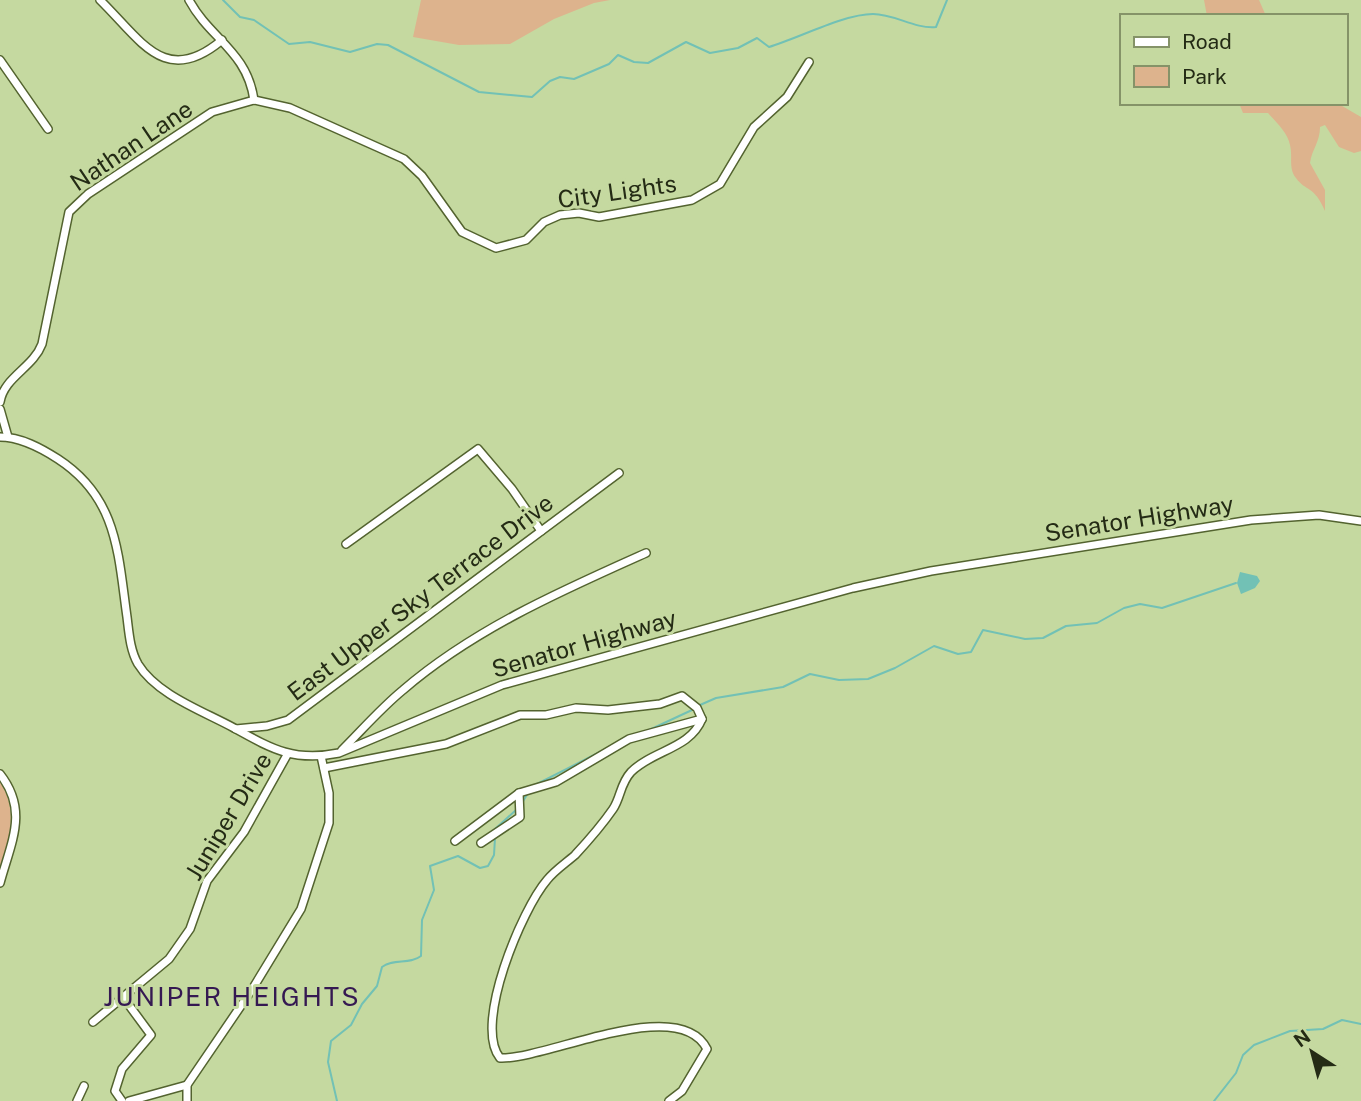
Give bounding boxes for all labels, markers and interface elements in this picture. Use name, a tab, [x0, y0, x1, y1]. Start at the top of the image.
legend	[1120, 14, 1347, 105]
text: Road	[1182, 29, 1232, 54]
text: Park	[1182, 64, 1227, 89]
street label: Nathan Lane	[65, 94, 197, 196]
street label: City Lights	[556, 169, 678, 213]
street label: East Upper Sky Terrace Drive	[282, 488, 558, 706]
street label: Senator Highway	[1043, 489, 1236, 547]
street label: Senator Highway	[488, 603, 680, 683]
street label: Juniper Drive	[179, 747, 277, 885]
district label: JUNIPER HEIGHTS	[103, 981, 361, 1012]
north arrow	[1277, 1017, 1347, 1087]
text: N	[1290, 1025, 1314, 1052]

